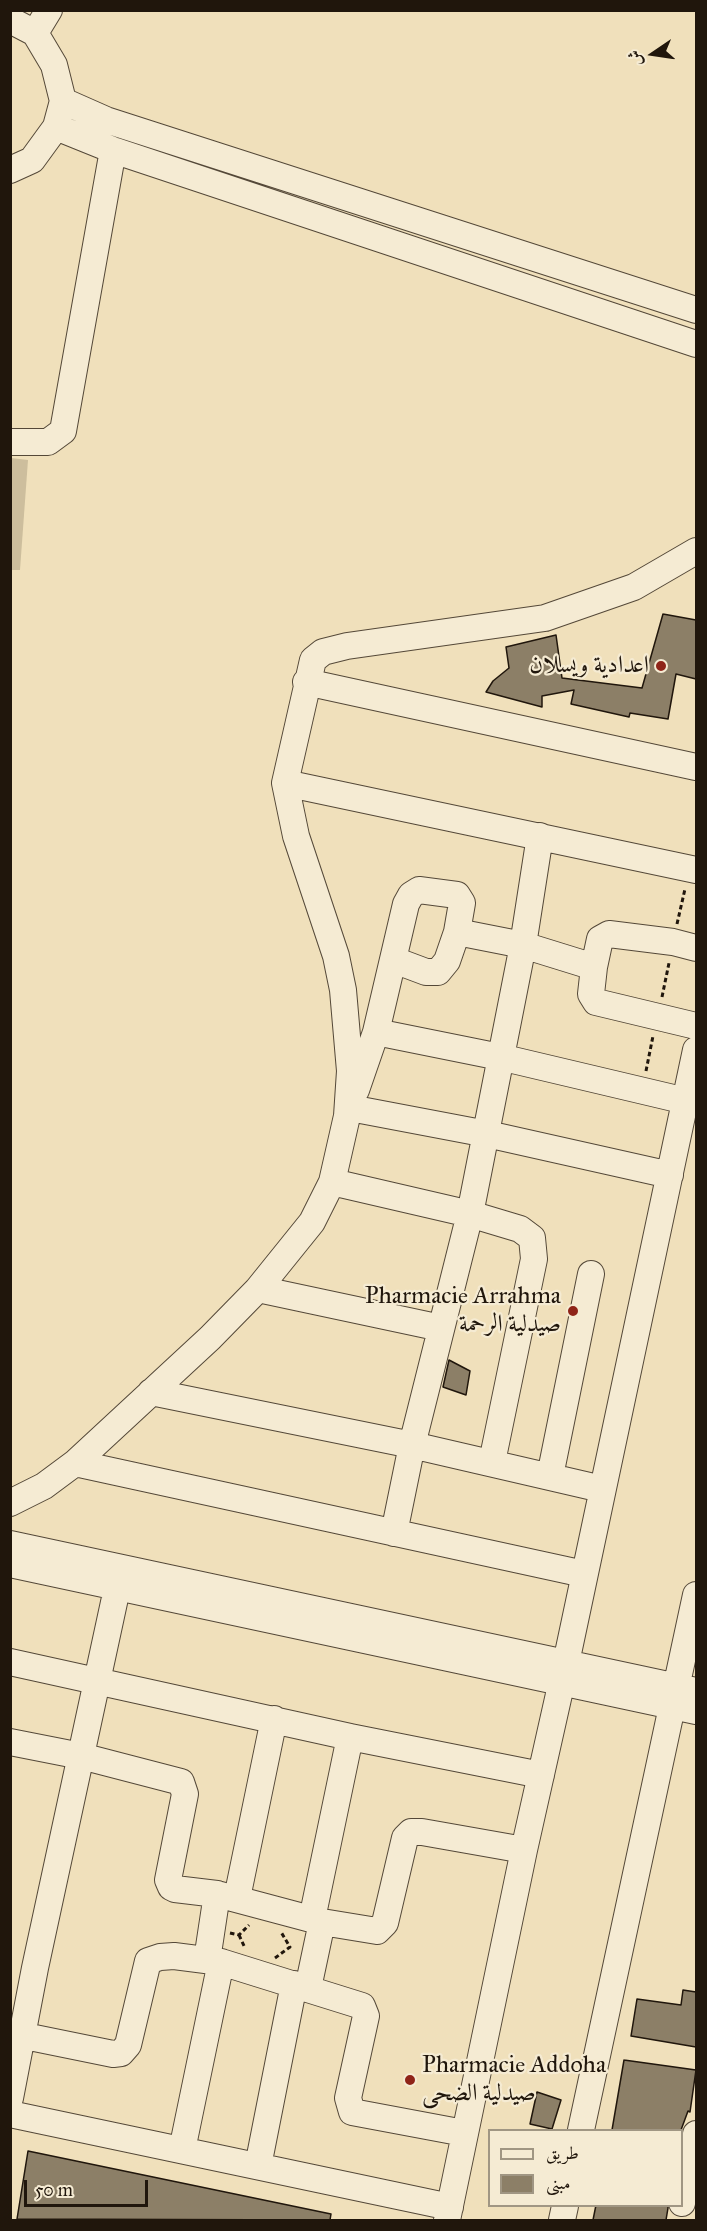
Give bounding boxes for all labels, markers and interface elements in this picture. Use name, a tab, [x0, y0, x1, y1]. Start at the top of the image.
north arrow	[623, 24, 683, 84]
text: ش	[624, 48, 646, 68]
place label: اعدادية ويسلان	[529, 652, 649, 680]
marker: اعدادية ويسلان	[654, 659, 668, 673]
place label: Pharmacie Arrahma صيدلية الرحمة	[365, 1283, 561, 1339]
marker: Pharmacie Arrahma صيدلية الرحمة	[566, 1304, 580, 1318]
place label: Pharmacie Addoha صيدلية الضحى	[422, 2052, 606, 2108]
marker: Pharmacie Addoha صيدلية الضحى	[403, 2073, 417, 2087]
legend	[488, 2129, 683, 2207]
text: طريق	[546, 2142, 579, 2164]
scale bar	[27, 2168, 152, 2206]
text: مبنى	[546, 2172, 571, 2194]
text: 50 m	[35, 2179, 73, 2201]

